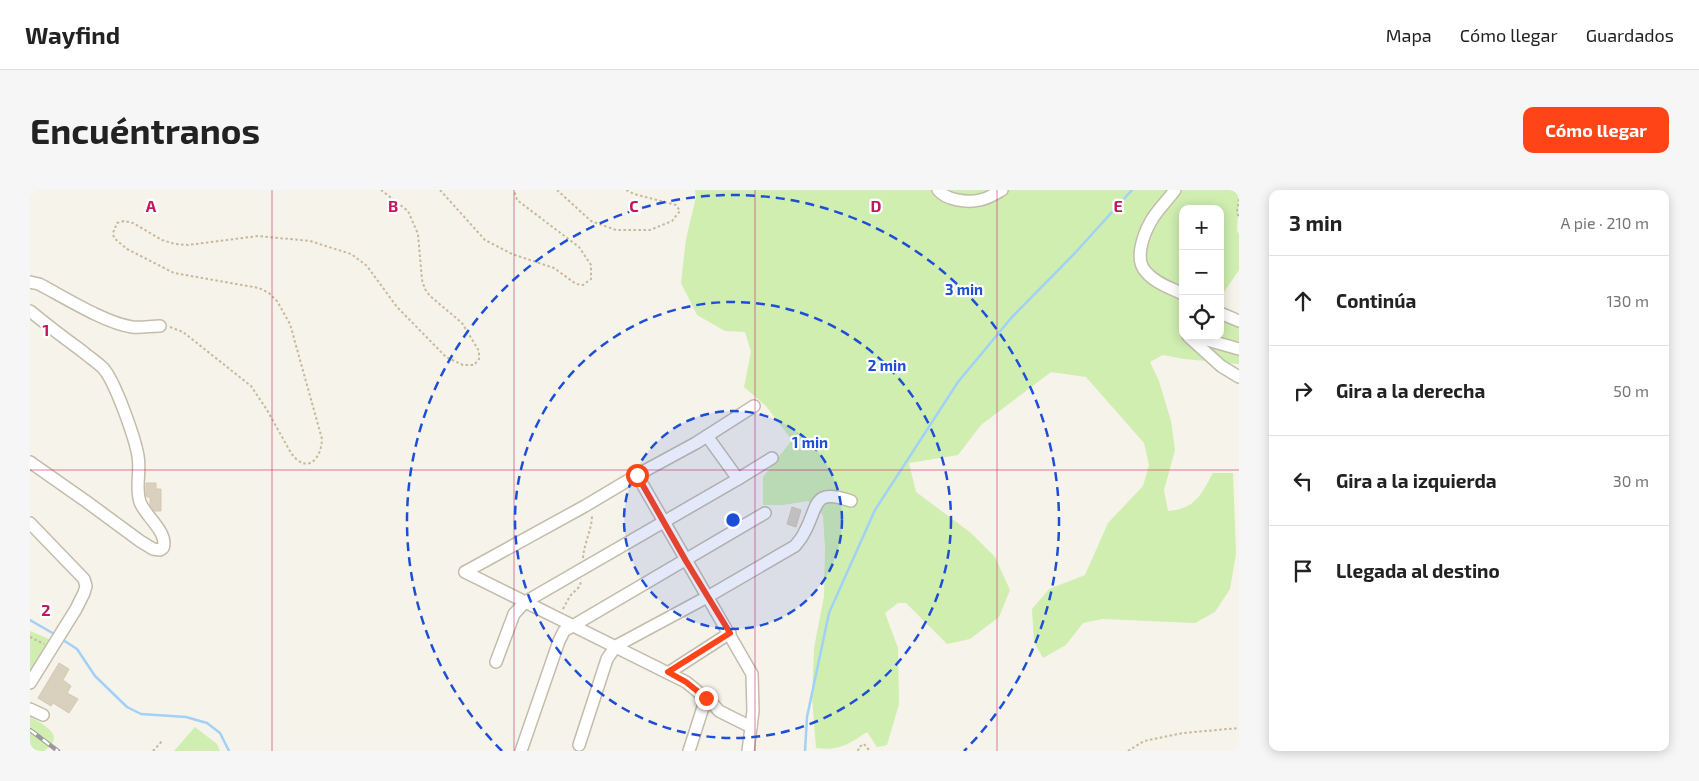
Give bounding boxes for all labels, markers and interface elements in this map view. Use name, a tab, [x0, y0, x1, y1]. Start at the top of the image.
text: Wayfind	[25, 20, 120, 49]
text: Mapa	[1386, 24, 1432, 46]
text: Cómo llegar	[1460, 24, 1558, 46]
text: Guardados	[1586, 24, 1674, 46]
button: Cómo llegar	[1523, 107, 1669, 153]
text: Encuéntranos	[30, 109, 260, 151]
text: A	[146, 196, 157, 215]
text: B	[388, 196, 398, 215]
text: C	[629, 196, 639, 215]
text: D	[871, 196, 882, 215]
text: E	[1113, 196, 1123, 215]
map controls	[1179, 205, 1224, 340]
button: +	[1179, 205, 1224, 250]
text: 3 min	[1289, 210, 1342, 235]
text: A pie · 210 m	[1561, 213, 1649, 232]
button: −	[1179, 250, 1224, 295]
text: 3 min	[945, 280, 983, 298]
icon: ahead	[1289, 287, 1317, 315]
text: Continúa	[1336, 289, 1416, 312]
text: 130 m	[1607, 291, 1649, 310]
button: locate	[1179, 295, 1224, 340]
text: 1	[43, 320, 49, 339]
text: 2 min	[868, 356, 906, 374]
icon: right	[1289, 377, 1317, 405]
text: Gira a la derecha	[1336, 379, 1485, 402]
text: 50 m	[1613, 381, 1649, 400]
text: 1 min	[792, 433, 828, 451]
route start	[626, 464, 649, 487]
icon: left	[1289, 467, 1317, 495]
text: Gira a la izquierda	[1336, 469, 1497, 492]
text: 30 m	[1613, 471, 1649, 490]
centre of rings	[724, 511, 742, 529]
icon: arrive	[1289, 557, 1317, 585]
text: Llegada al destino	[1336, 559, 1500, 582]
text: 2	[41, 600, 51, 619]
route end	[695, 687, 718, 710]

